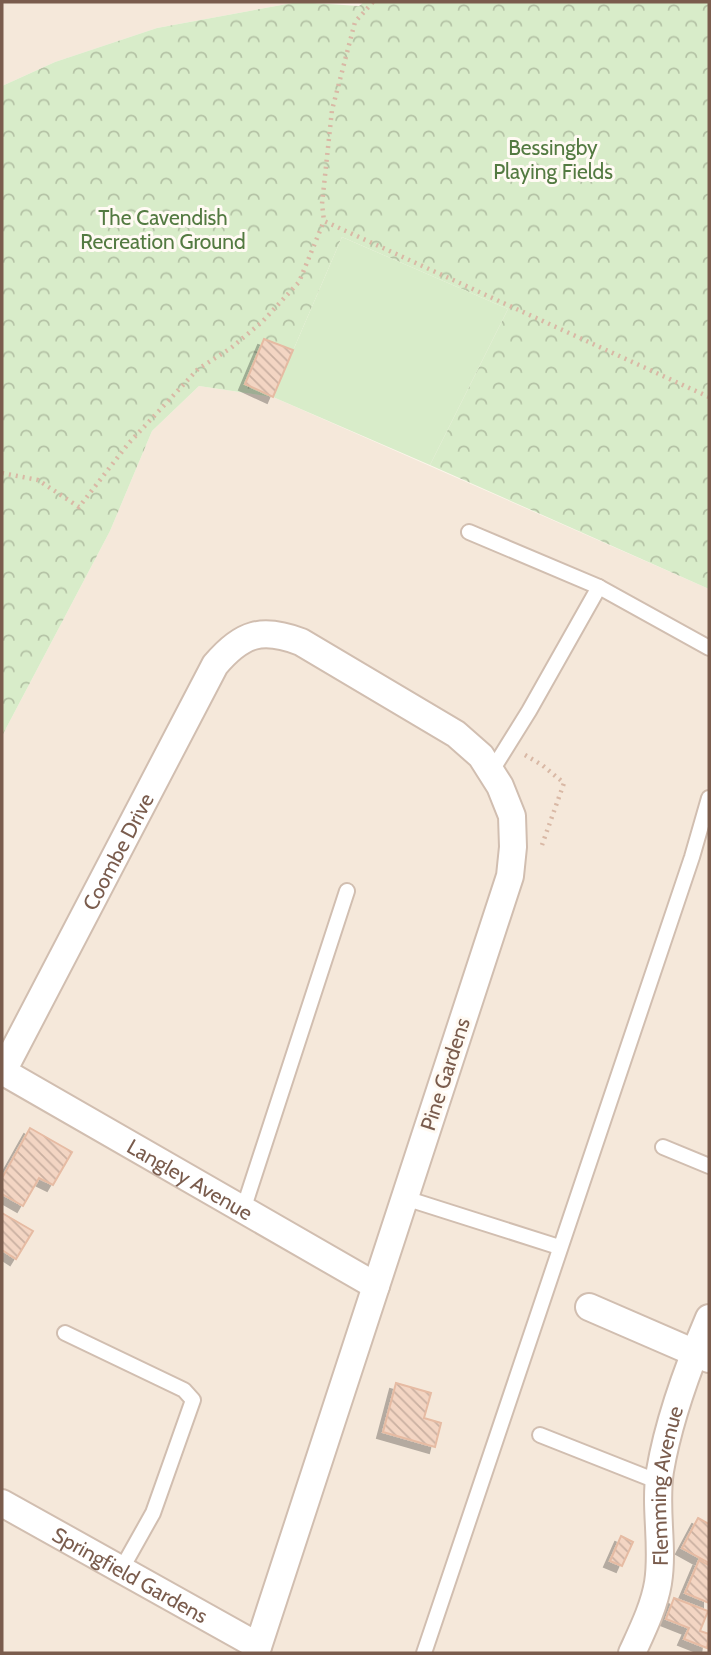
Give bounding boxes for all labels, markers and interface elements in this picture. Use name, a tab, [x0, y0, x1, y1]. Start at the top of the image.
park label: Bessingby Playing Fields	[493, 135, 613, 184]
park label: The Cavendish Recreation Ground	[80, 205, 246, 254]
street label: Coombe Drive	[77, 788, 159, 914]
street label: Pine Gardens	[415, 1014, 475, 1133]
street label: Langley Avenue	[123, 1133, 257, 1225]
street label: Flemming Avenue	[645, 1402, 688, 1566]
street label: Springfield Gardens	[48, 1521, 213, 1628]

